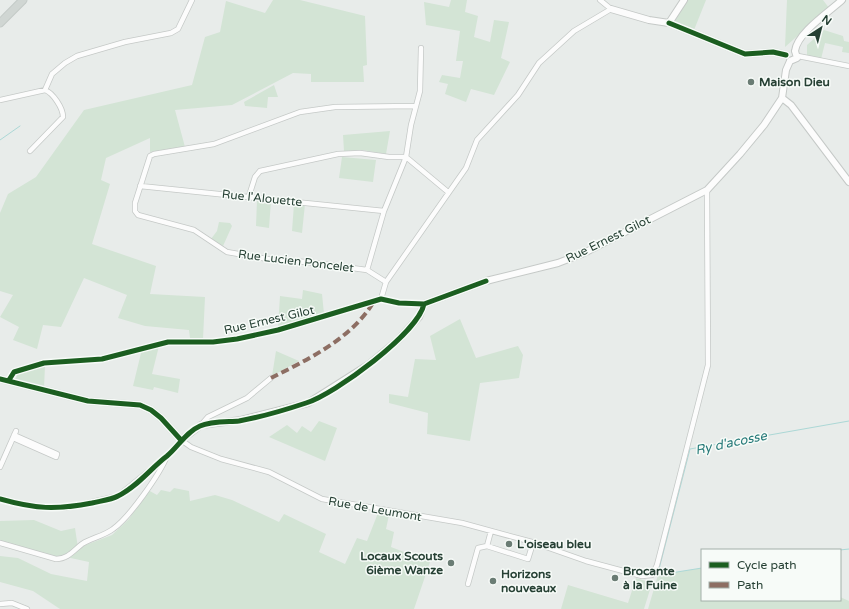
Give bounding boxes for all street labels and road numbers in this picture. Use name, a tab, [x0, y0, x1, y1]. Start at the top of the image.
street label: Rue l'Alouette	[221, 187, 303, 209]
street label: Rue Ernest Gilot	[563, 212, 653, 266]
street label: Rue Lucien Poncelet	[237, 247, 355, 275]
street label: Rue Ernest Gilot	[222, 303, 316, 337]
street label: Rue de Leumont	[327, 494, 423, 524]

